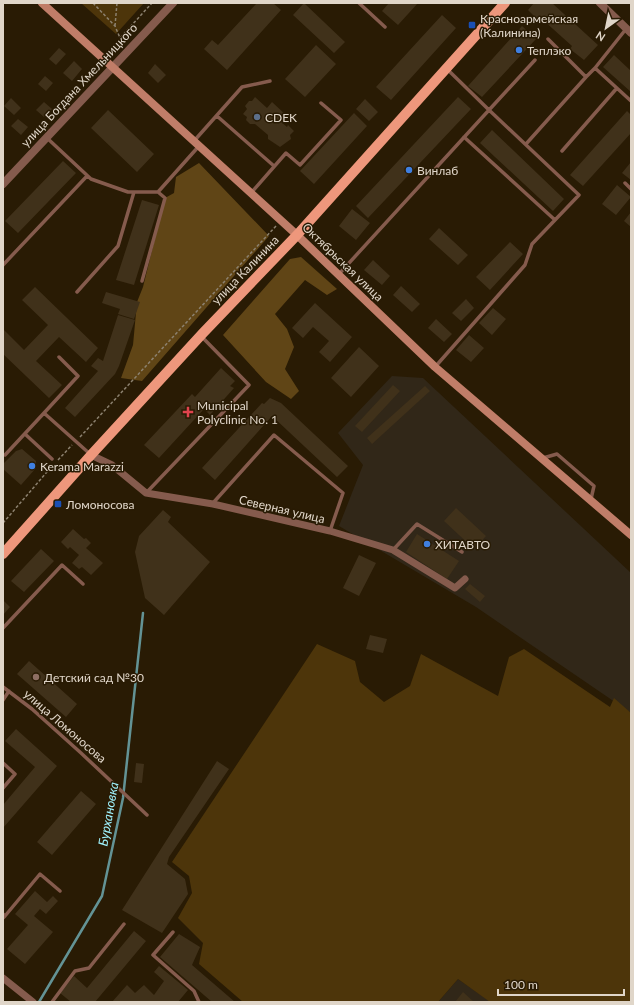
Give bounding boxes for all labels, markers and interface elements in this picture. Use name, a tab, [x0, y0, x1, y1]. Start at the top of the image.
north arrow	[586, 8, 626, 48]
place label: Красноармейская (Калинина)	[480, 11, 578, 40]
street label: улица Богдана Хмельницкого	[18, 20, 140, 150]
marker: Красноармейская (Калинина)	[467, 20, 477, 30]
text: N	[593, 29, 607, 45]
place label: Теплэко	[527, 43, 571, 58]
marker: Теплэко	[514, 45, 524, 55]
place label: CDEK	[265, 110, 297, 125]
marker: CDEK	[252, 112, 262, 122]
place label: Винлаб	[417, 163, 458, 178]
marker: Винлаб	[404, 165, 414, 175]
street label: Октябрьская улица	[299, 220, 387, 304]
street label: улица Калинина	[208, 232, 282, 308]
place label: Municipal Polyclinic No. 1	[197, 398, 278, 427]
marker: Municipal Polyclinic No. 1	[182, 406, 194, 418]
place label: Kerama Marazzi	[40, 459, 124, 474]
marker: Kerama Marazzi	[27, 461, 37, 471]
street label: Северная улица	[238, 492, 326, 526]
place label: Ломоносова	[65, 497, 135, 512]
marker: Ломоносова	[53, 499, 63, 509]
place label: ХИТАВТО	[435, 537, 491, 552]
marker: ХИТАВТО	[422, 539, 432, 549]
place label: Детский сад №30	[44, 670, 144, 685]
marker: Детский сад №30	[31, 672, 41, 682]
street label: улица Ломоносова	[21, 686, 109, 766]
water label: Бурхановка	[94, 780, 122, 847]
scale bar	[498, 971, 624, 997]
text: 100 m	[504, 977, 538, 992]

